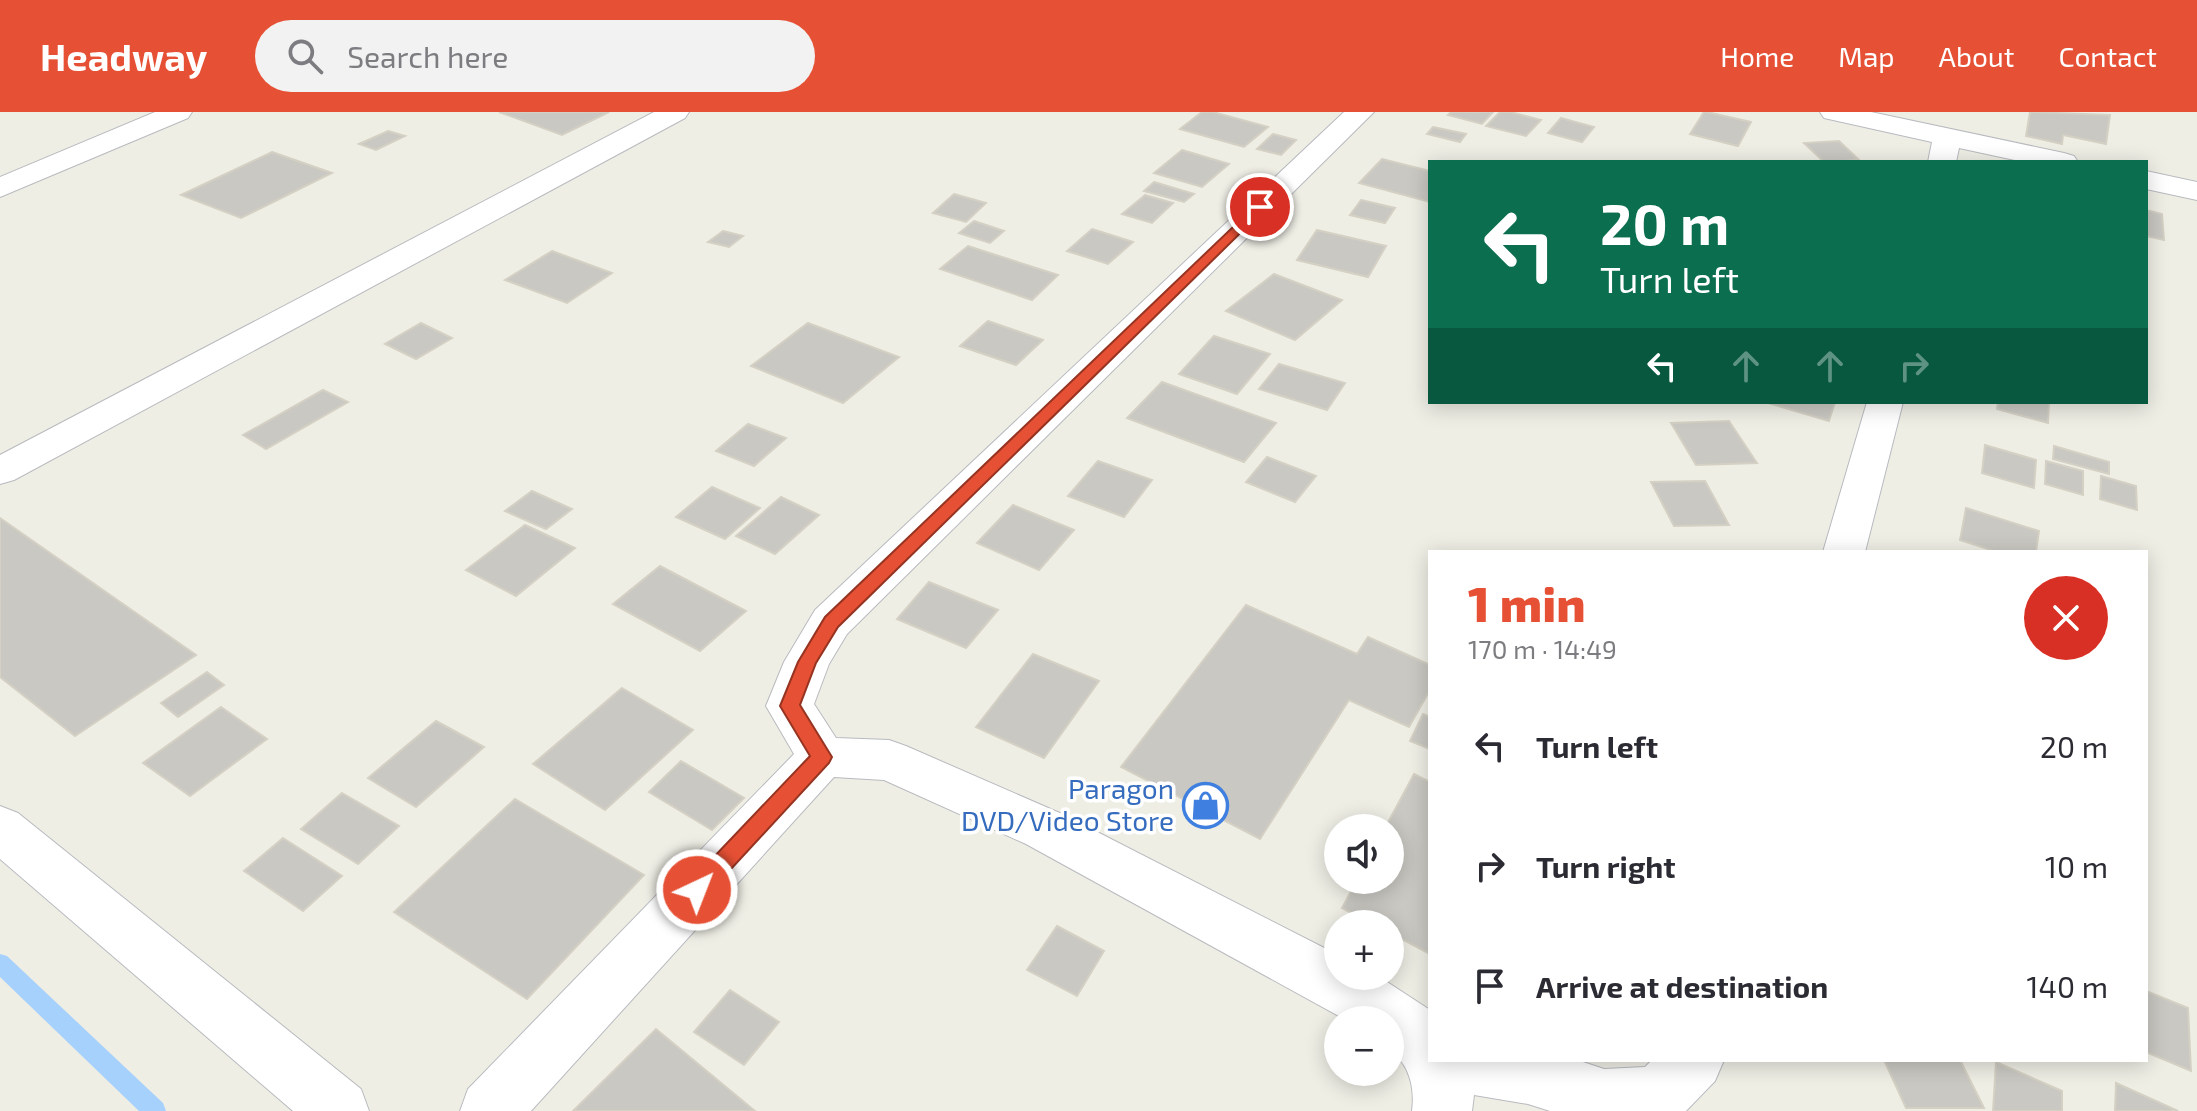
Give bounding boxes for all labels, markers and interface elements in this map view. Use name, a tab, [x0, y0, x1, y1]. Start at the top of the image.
search box	[255, 20, 815, 92]
text: Headway	[40, 33, 207, 79]
icon: search	[283, 34, 327, 78]
text: Search here	[347, 38, 508, 74]
text: Home	[1720, 39, 1794, 73]
text: Map	[1838, 39, 1895, 73]
text: About	[1939, 39, 2014, 73]
text: Contact	[2058, 39, 2157, 73]
pin	[1226, 173, 1294, 241]
icon: arrive	[1238, 185, 1282, 229]
text: 20 m	[1600, 189, 1729, 256]
icon: left	[1468, 192, 1572, 296]
text: Turn left	[1600, 257, 1739, 300]
icon: left	[1640, 344, 1684, 388]
icon: ahead	[1724, 344, 1768, 388]
icon: ahead	[1808, 344, 1852, 388]
icon: right	[1892, 344, 1936, 388]
text: 1 min	[1468, 574, 1586, 632]
button: close	[2024, 576, 2108, 660]
text: 170 m · 14:49	[1468, 633, 1617, 664]
icon: left	[1468, 724, 1512, 768]
text: Turn left	[1536, 728, 1658, 764]
text: 20 m	[2040, 728, 2108, 764]
place label: Paragon DVD/Video Store	[961, 771, 1174, 837]
shop icon: Paragon DVD/Video Store	[1181, 781, 1229, 829]
map controls	[1324, 814, 1404, 1086]
button: sound	[1324, 814, 1404, 894]
icon: right	[1468, 844, 1512, 888]
position arrow	[655, 848, 739, 932]
text: Turn right	[1536, 848, 1676, 884]
text: 10 m	[2045, 848, 2108, 884]
button: +	[1324, 910, 1404, 990]
icon: arrive	[1468, 964, 1512, 1008]
text: Arrive at destination	[1536, 968, 1828, 1004]
text: 140 m	[2027, 968, 2108, 1004]
button: −	[1324, 1006, 1404, 1086]

